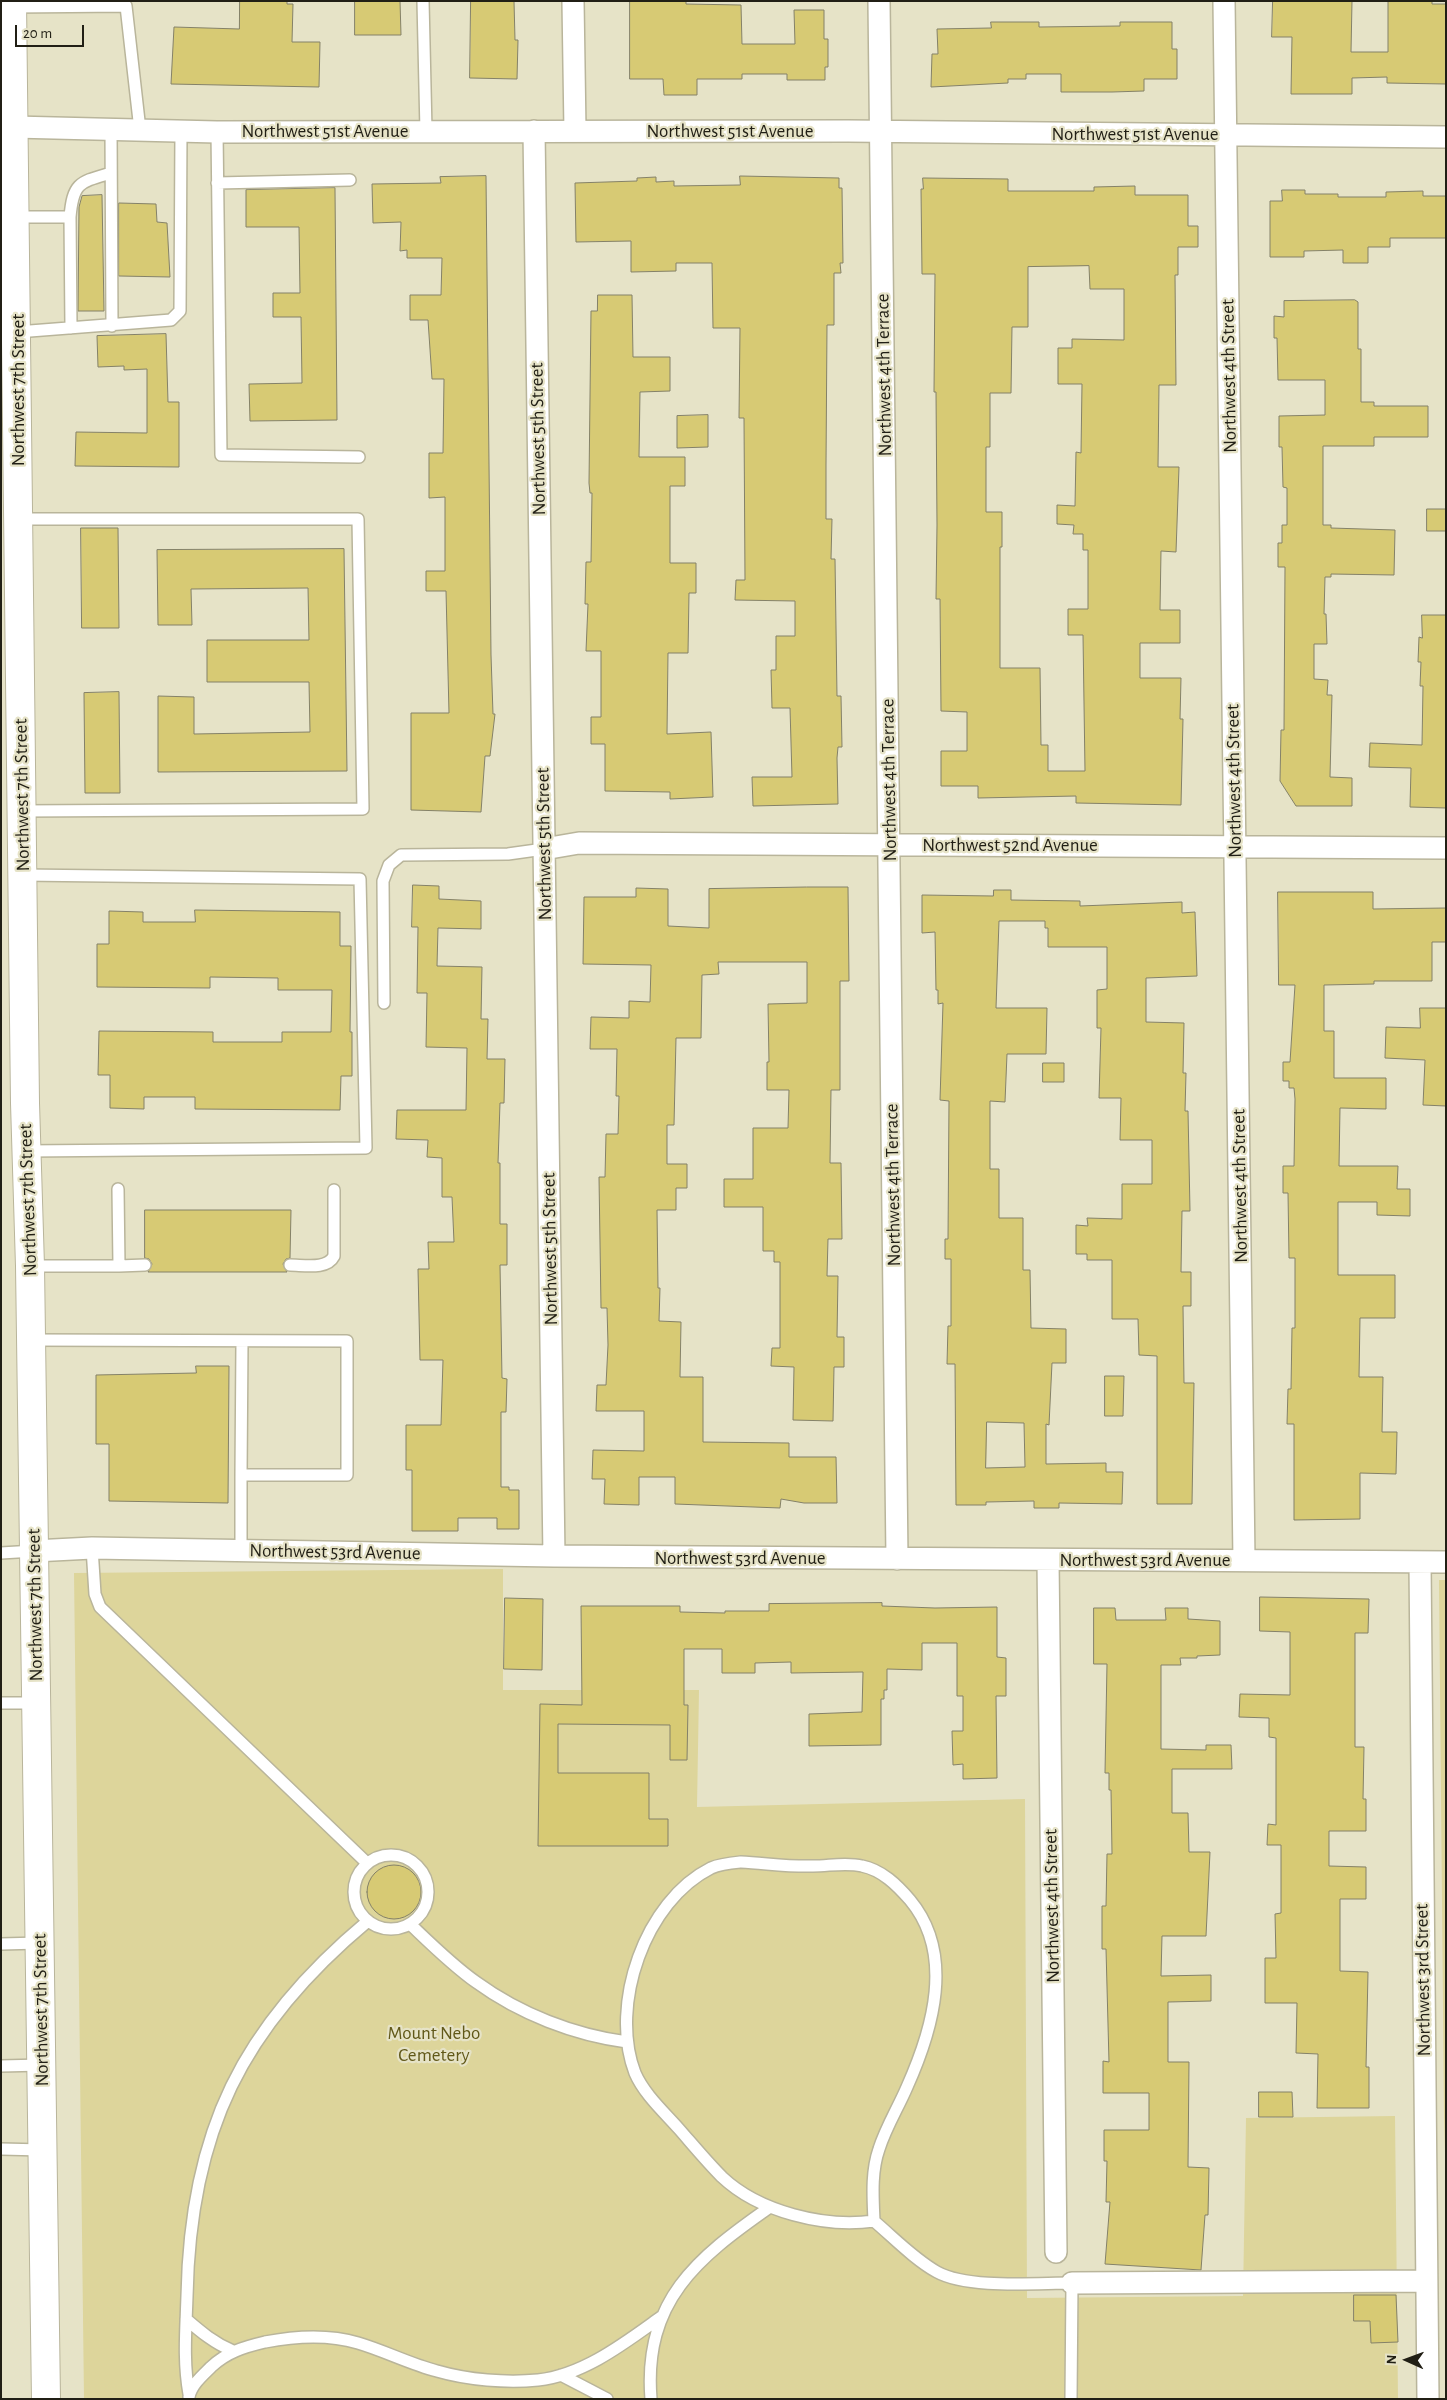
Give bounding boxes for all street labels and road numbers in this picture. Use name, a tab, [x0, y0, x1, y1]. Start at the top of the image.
street label: Northwest 51st Avenue	[241, 120, 409, 142]
street label: Northwest 51st Avenue	[646, 120, 814, 142]
street label: Northwest 51st Avenue	[1051, 123, 1219, 145]
street label: Northwest 4th Terrace	[871, 293, 897, 457]
street label: Northwest 4th Street	[1216, 299, 1242, 453]
street label: Northwest 7th Street	[7, 314, 29, 466]
street label: Northwest 5th Street	[525, 362, 551, 516]
street label: Northwest 4th Terrace	[876, 698, 902, 862]
street label: Northwest 4th Street	[1221, 704, 1247, 858]
street label: Northwest 7th Street	[9, 718, 35, 872]
street label: Northwest 5th Street	[531, 767, 557, 921]
street label: Northwest 52nd Avenue	[922, 834, 1098, 856]
street label: Northwest 4th Terrace	[880, 1103, 906, 1267]
street label: Northwest 4th Street	[1227, 1109, 1253, 1263]
street label: Northwest 7th Street	[14, 1123, 42, 1277]
street label: Northwest 5th Street	[537, 1172, 563, 1326]
street label: Northwest 7th Street	[22, 1528, 48, 1682]
street label: Northwest 53rd Avenue	[249, 1539, 421, 1565]
street label: Northwest 53rd Avenue	[654, 1547, 826, 1569]
street label: Northwest 53rd Avenue	[1059, 1549, 1231, 1571]
street label: Northwest 4th Street	[1039, 1829, 1065, 1983]
street label: Northwest 3rd Street	[1410, 1903, 1436, 2057]
street label: Northwest 7th Street	[28, 1933, 54, 2087]

